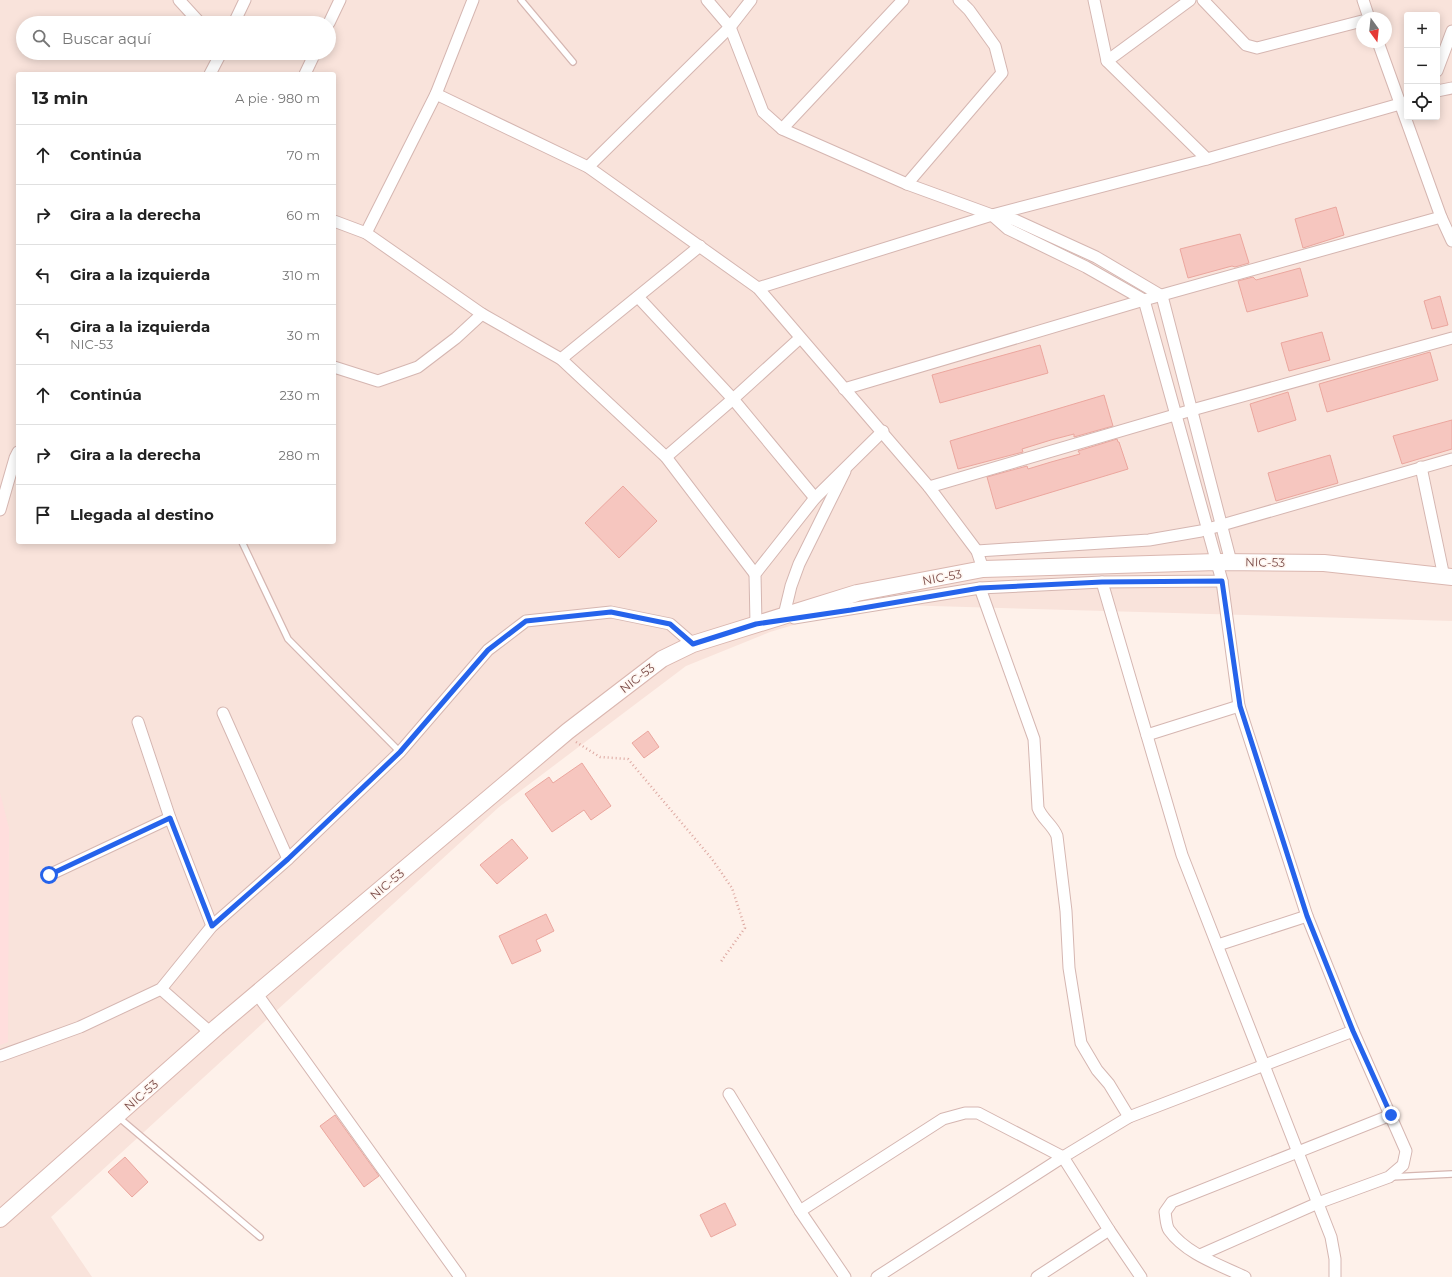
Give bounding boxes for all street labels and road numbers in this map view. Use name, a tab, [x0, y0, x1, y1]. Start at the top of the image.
street label: NIC-53	[1245, 554, 1285, 570]
street label: NIC-53	[921, 566, 963, 588]
street label: NIC-53	[617, 660, 658, 696]
street label: NIC-53	[367, 865, 407, 903]
street label: NIC-53	[121, 1076, 161, 1114]

